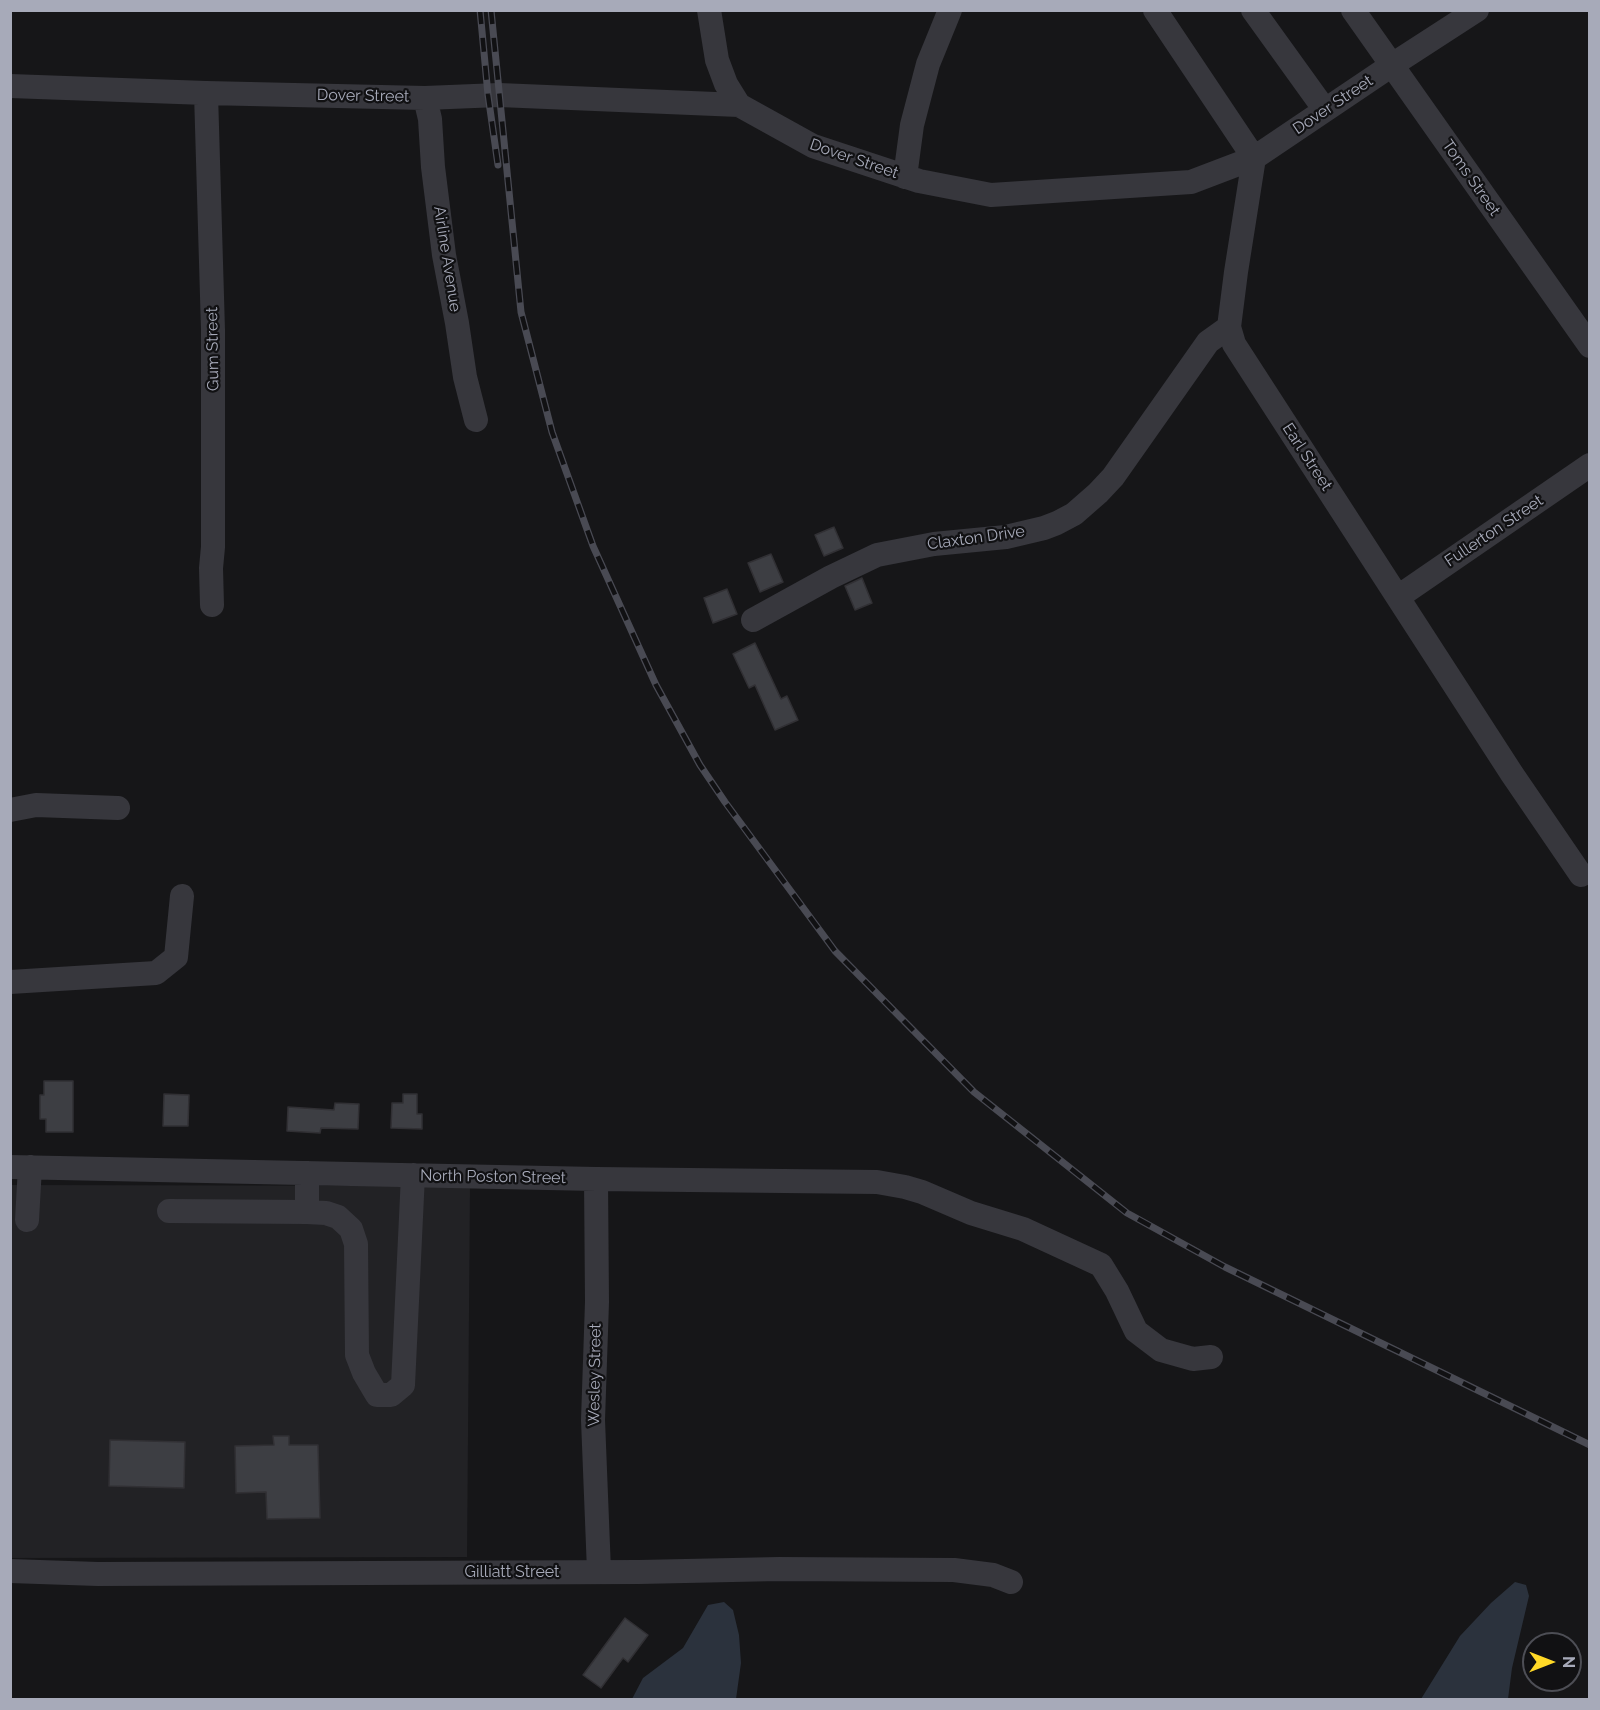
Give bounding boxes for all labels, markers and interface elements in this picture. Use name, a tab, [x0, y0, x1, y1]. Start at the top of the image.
street label: Dover Street	[1289, 71, 1377, 139]
street label: Dover Street	[317, 86, 409, 106]
street label: Dover Street	[807, 135, 901, 183]
street label: Toms Street	[1438, 136, 1504, 220]
street label: Airline Avenue	[429, 205, 465, 313]
street label: Gum Street	[203, 307, 223, 391]
street label: Earl Street	[1278, 420, 1336, 494]
street label: Fullerton Street	[1441, 491, 1547, 571]
street label: Claxton Drive	[926, 522, 1026, 554]
street label: North Poston Street	[420, 1166, 566, 1188]
street label: Wesley Street	[584, 1323, 606, 1427]
street label: Gilliatt Street	[465, 1562, 559, 1582]
north arrow	[1522, 1632, 1582, 1692]
text: N	[1559, 1656, 1578, 1668]

